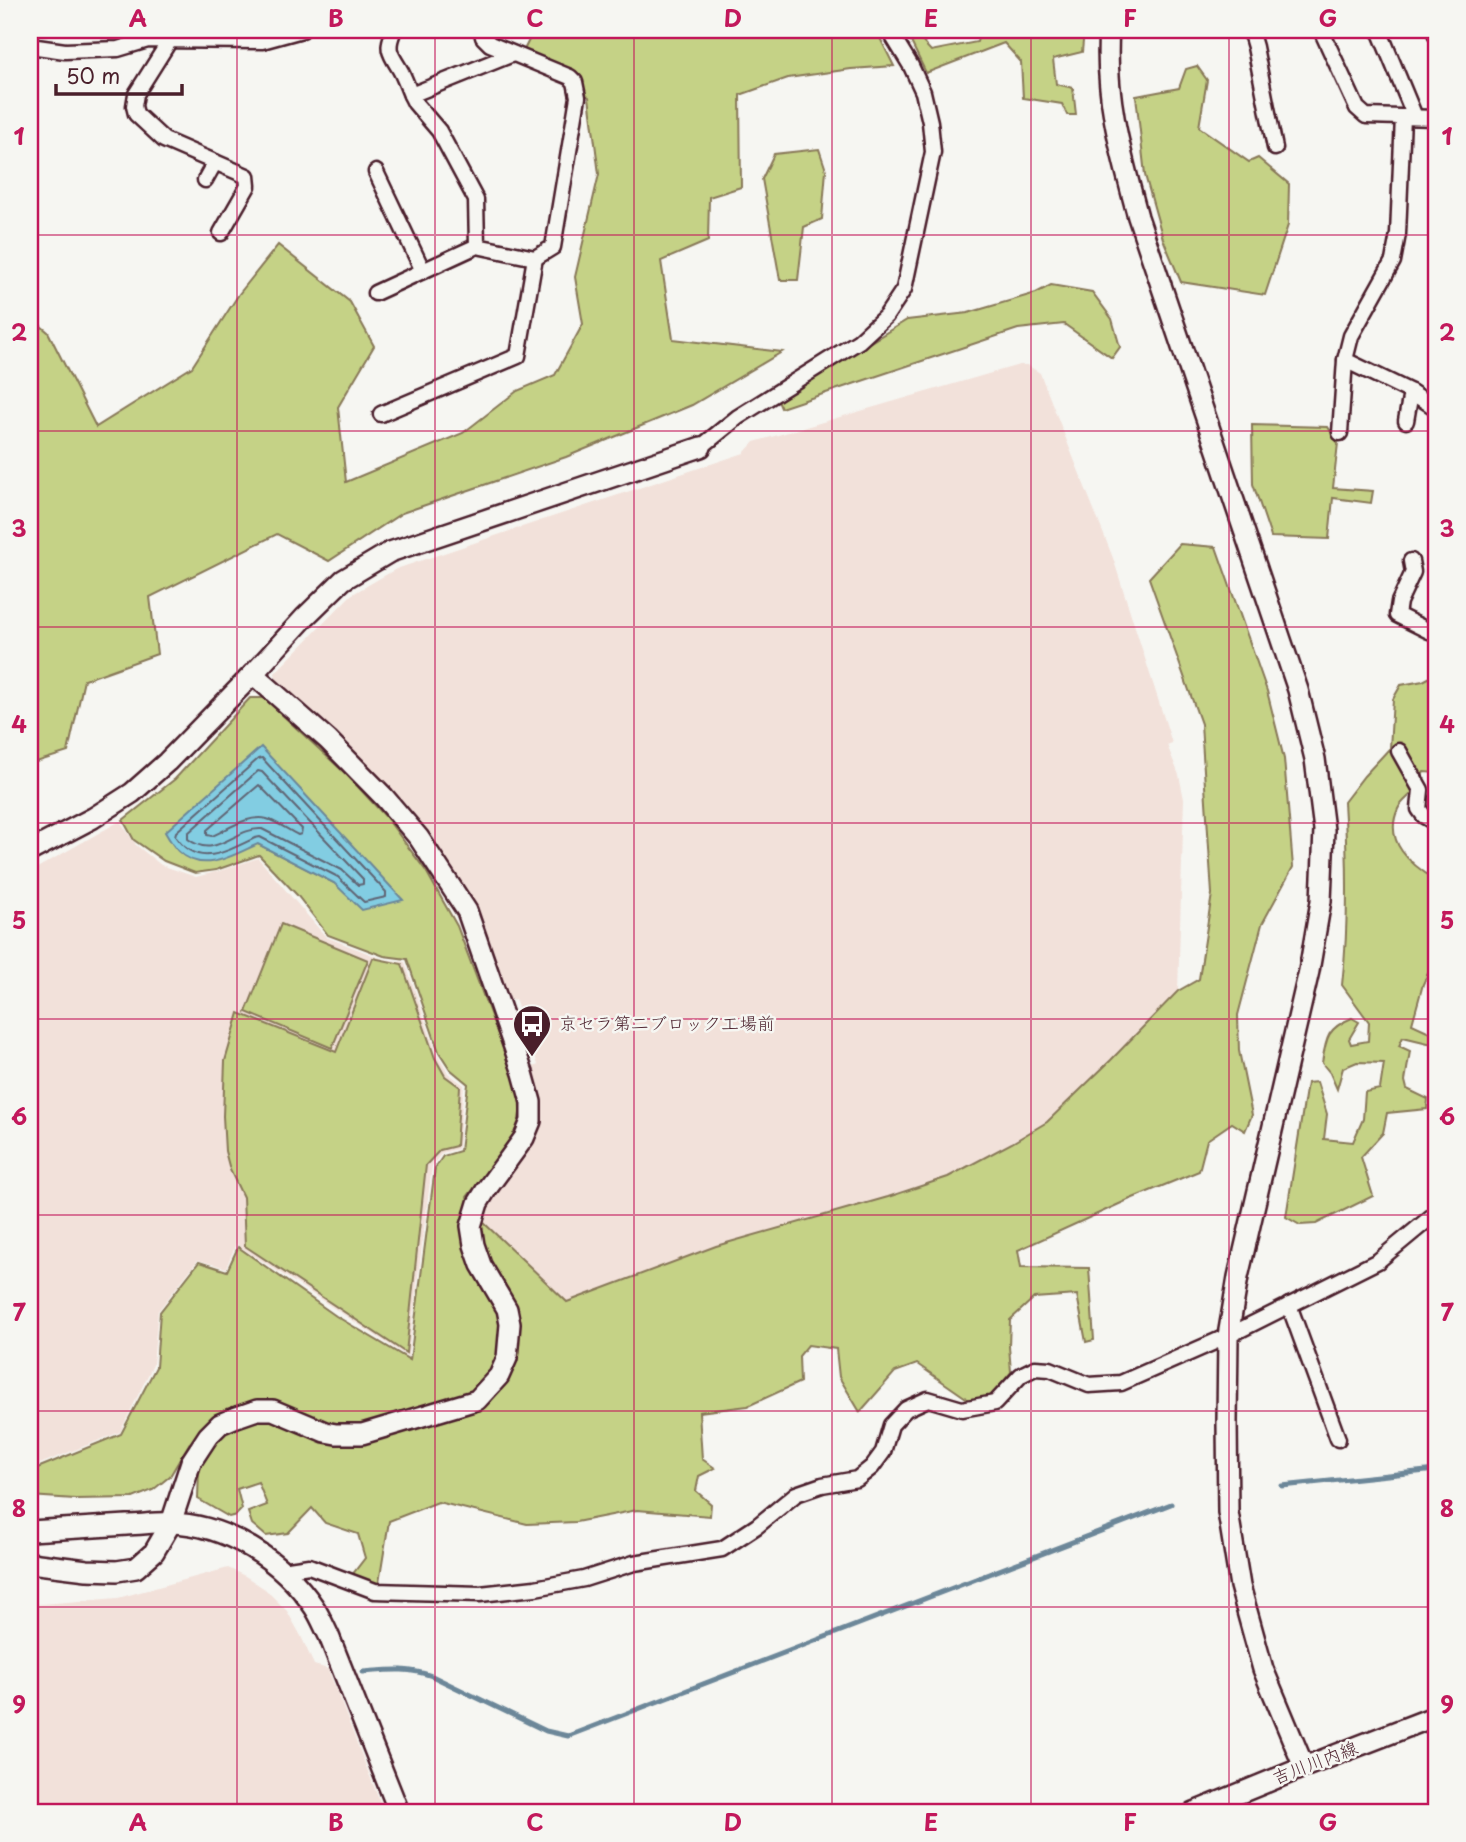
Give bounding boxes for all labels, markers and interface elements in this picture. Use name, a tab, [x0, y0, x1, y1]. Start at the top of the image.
text: A	[129, 0, 147, 35]
text: B	[328, 0, 344, 35]
text: C	[526, 0, 544, 35]
text: D	[724, 0, 742, 35]
text: E	[924, 0, 938, 35]
text: F	[1123, 0, 1137, 35]
text: G	[1319, 0, 1337, 35]
scale bar	[56, 52, 182, 96]
text: 50 m	[66, 59, 120, 91]
text: 1	[14, 118, 25, 153]
text: 1	[1442, 118, 1453, 153]
text: 2	[11, 314, 27, 349]
text: 2	[1439, 314, 1455, 349]
text: 3	[11, 510, 27, 545]
text: 3	[1439, 510, 1455, 545]
text: 4	[11, 706, 27, 741]
text: 4	[1439, 706, 1455, 741]
text: 5	[12, 902, 26, 937]
text: 5	[1440, 902, 1454, 937]
bus stop icon: 京セラ第二ブロック工場前	[511, 1003, 553, 1058]
place label: 京セラ第二ブロック工場前	[559, 1009, 775, 1036]
text: 6	[11, 1098, 27, 1133]
text: 6	[1439, 1098, 1455, 1133]
text: 7	[12, 1294, 26, 1329]
text: 7	[1440, 1294, 1454, 1329]
text: 8	[12, 1490, 26, 1525]
text: 8	[1440, 1490, 1454, 1525]
text: 9	[12, 1686, 26, 1721]
text: 9	[1440, 1686, 1454, 1721]
street label: 吉川川内線	[1268, 1733, 1361, 1790]
text: A	[129, 1804, 147, 1839]
text: B	[328, 1804, 344, 1839]
text: C	[526, 1804, 544, 1839]
text: D	[724, 1804, 742, 1839]
text: E	[924, 1804, 938, 1839]
text: F	[1123, 1804, 1137, 1839]
text: G	[1319, 1804, 1337, 1839]

